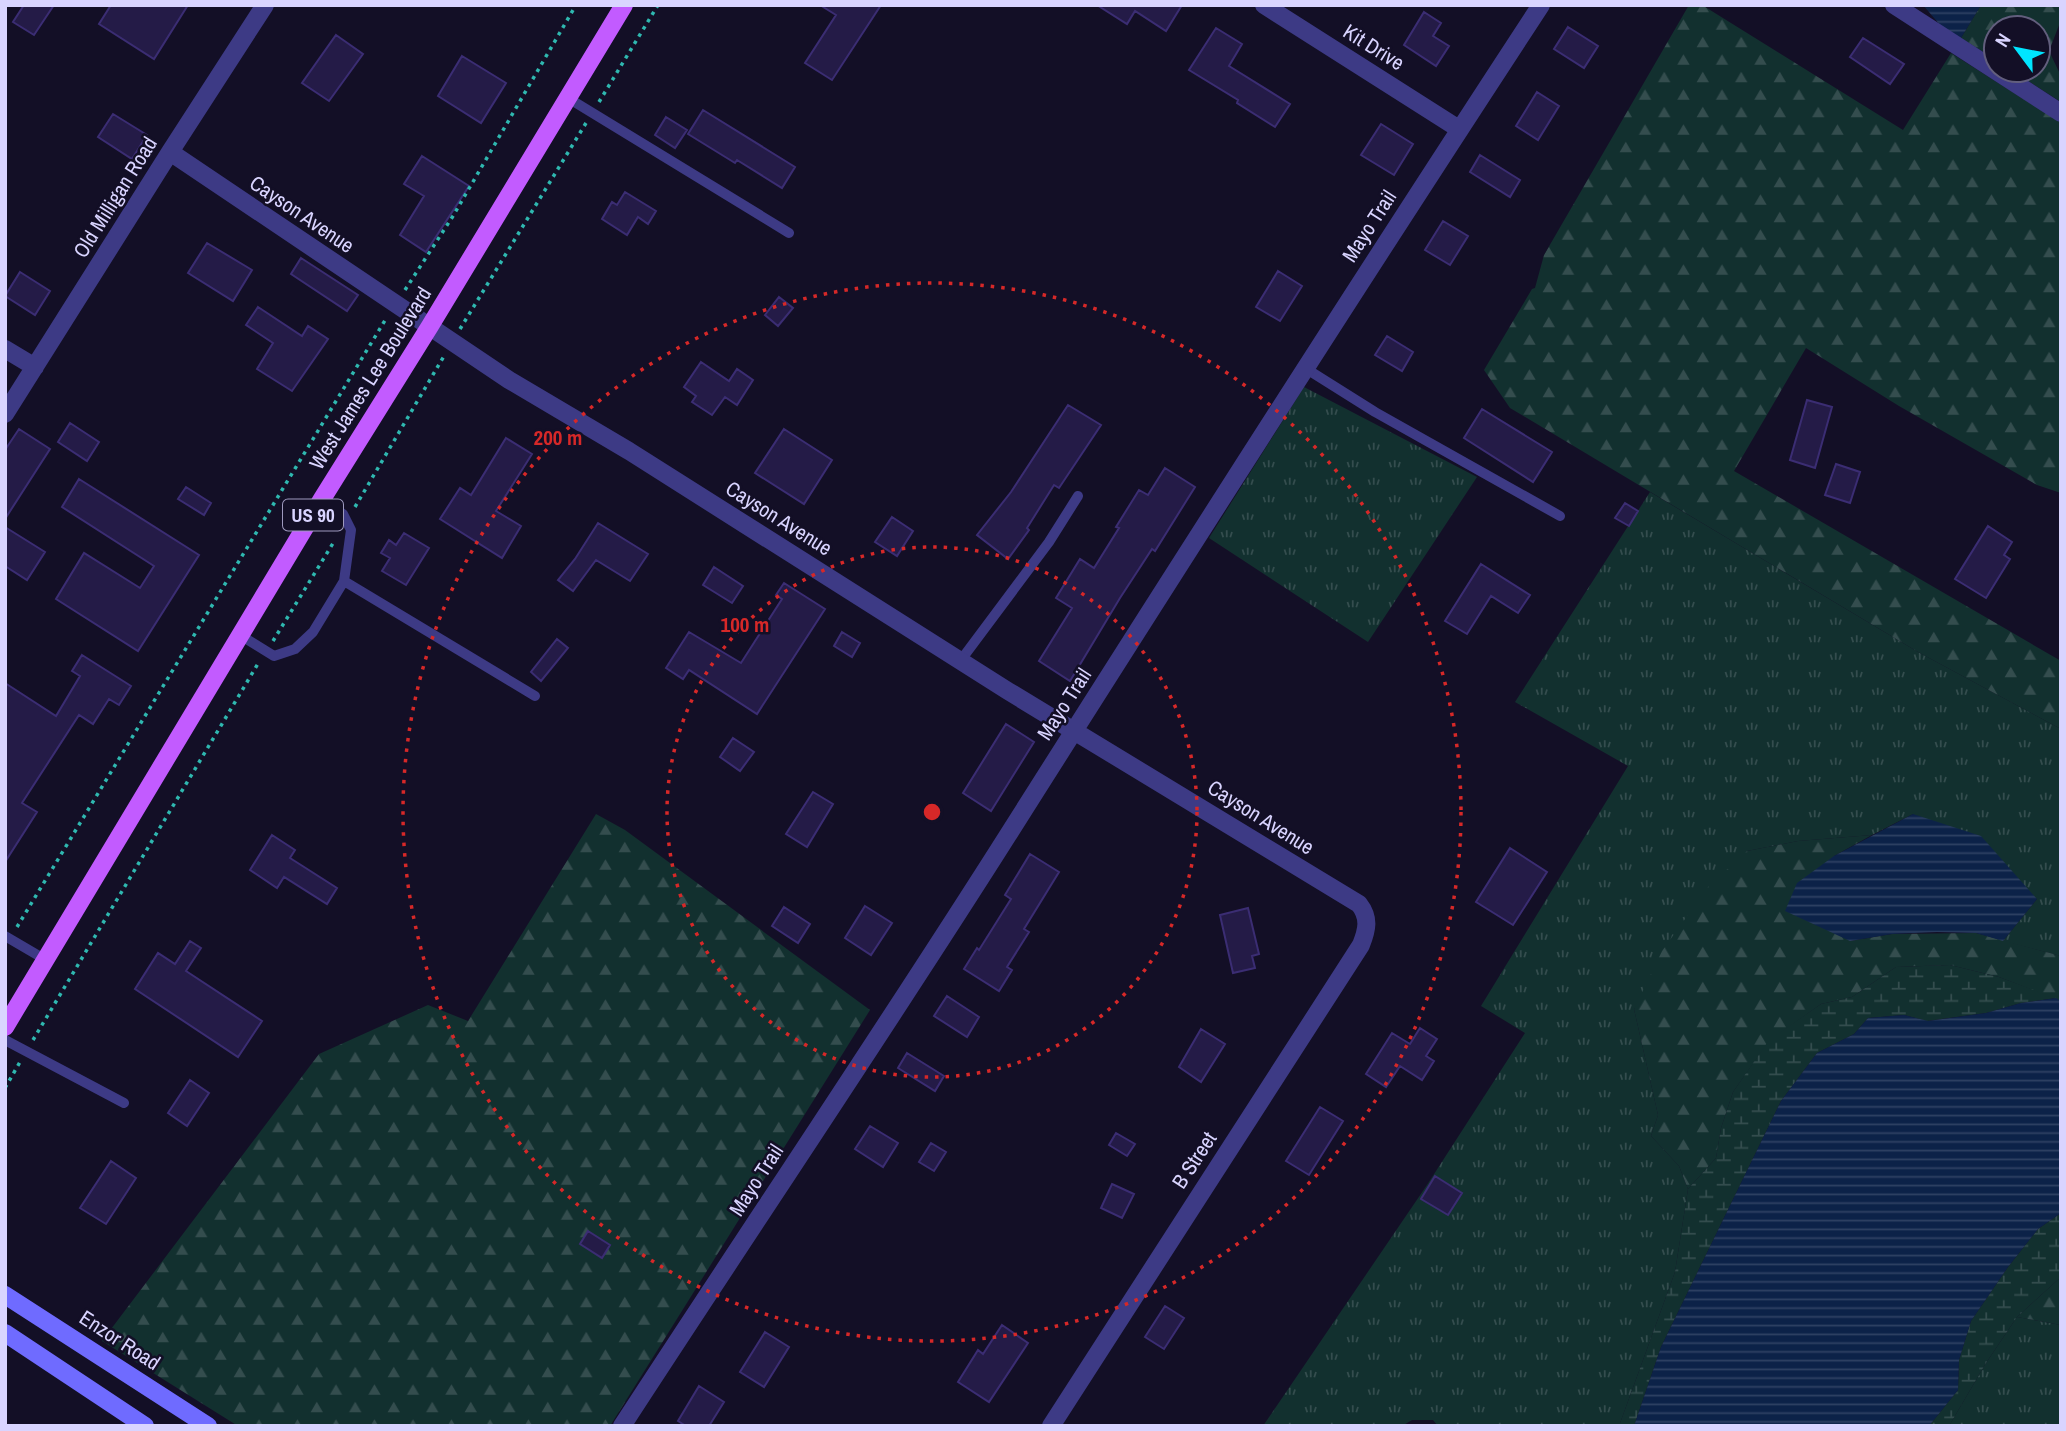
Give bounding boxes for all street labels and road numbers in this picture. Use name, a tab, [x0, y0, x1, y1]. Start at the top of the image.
street label: Kit Drive	[1338, 17, 1410, 77]
street label: Old Milligan Road	[66, 131, 164, 263]
street label: Cayson Avenue	[244, 168, 360, 260]
street label: Mayo Trail	[1335, 184, 1403, 268]
street label: West James Lee Boulevard	[302, 281, 438, 475]
street label: Cayson Avenue	[720, 474, 838, 562]
road number: US 90	[283, 500, 343, 530]
street label: Mayo Trail	[1030, 662, 1098, 746]
street label: Cayson Avenue	[1202, 773, 1320, 861]
street label: B Street	[1165, 1126, 1223, 1194]
street label: Mayo Trail	[722, 1138, 790, 1222]
street label: Enzor Road	[74, 1303, 166, 1377]

